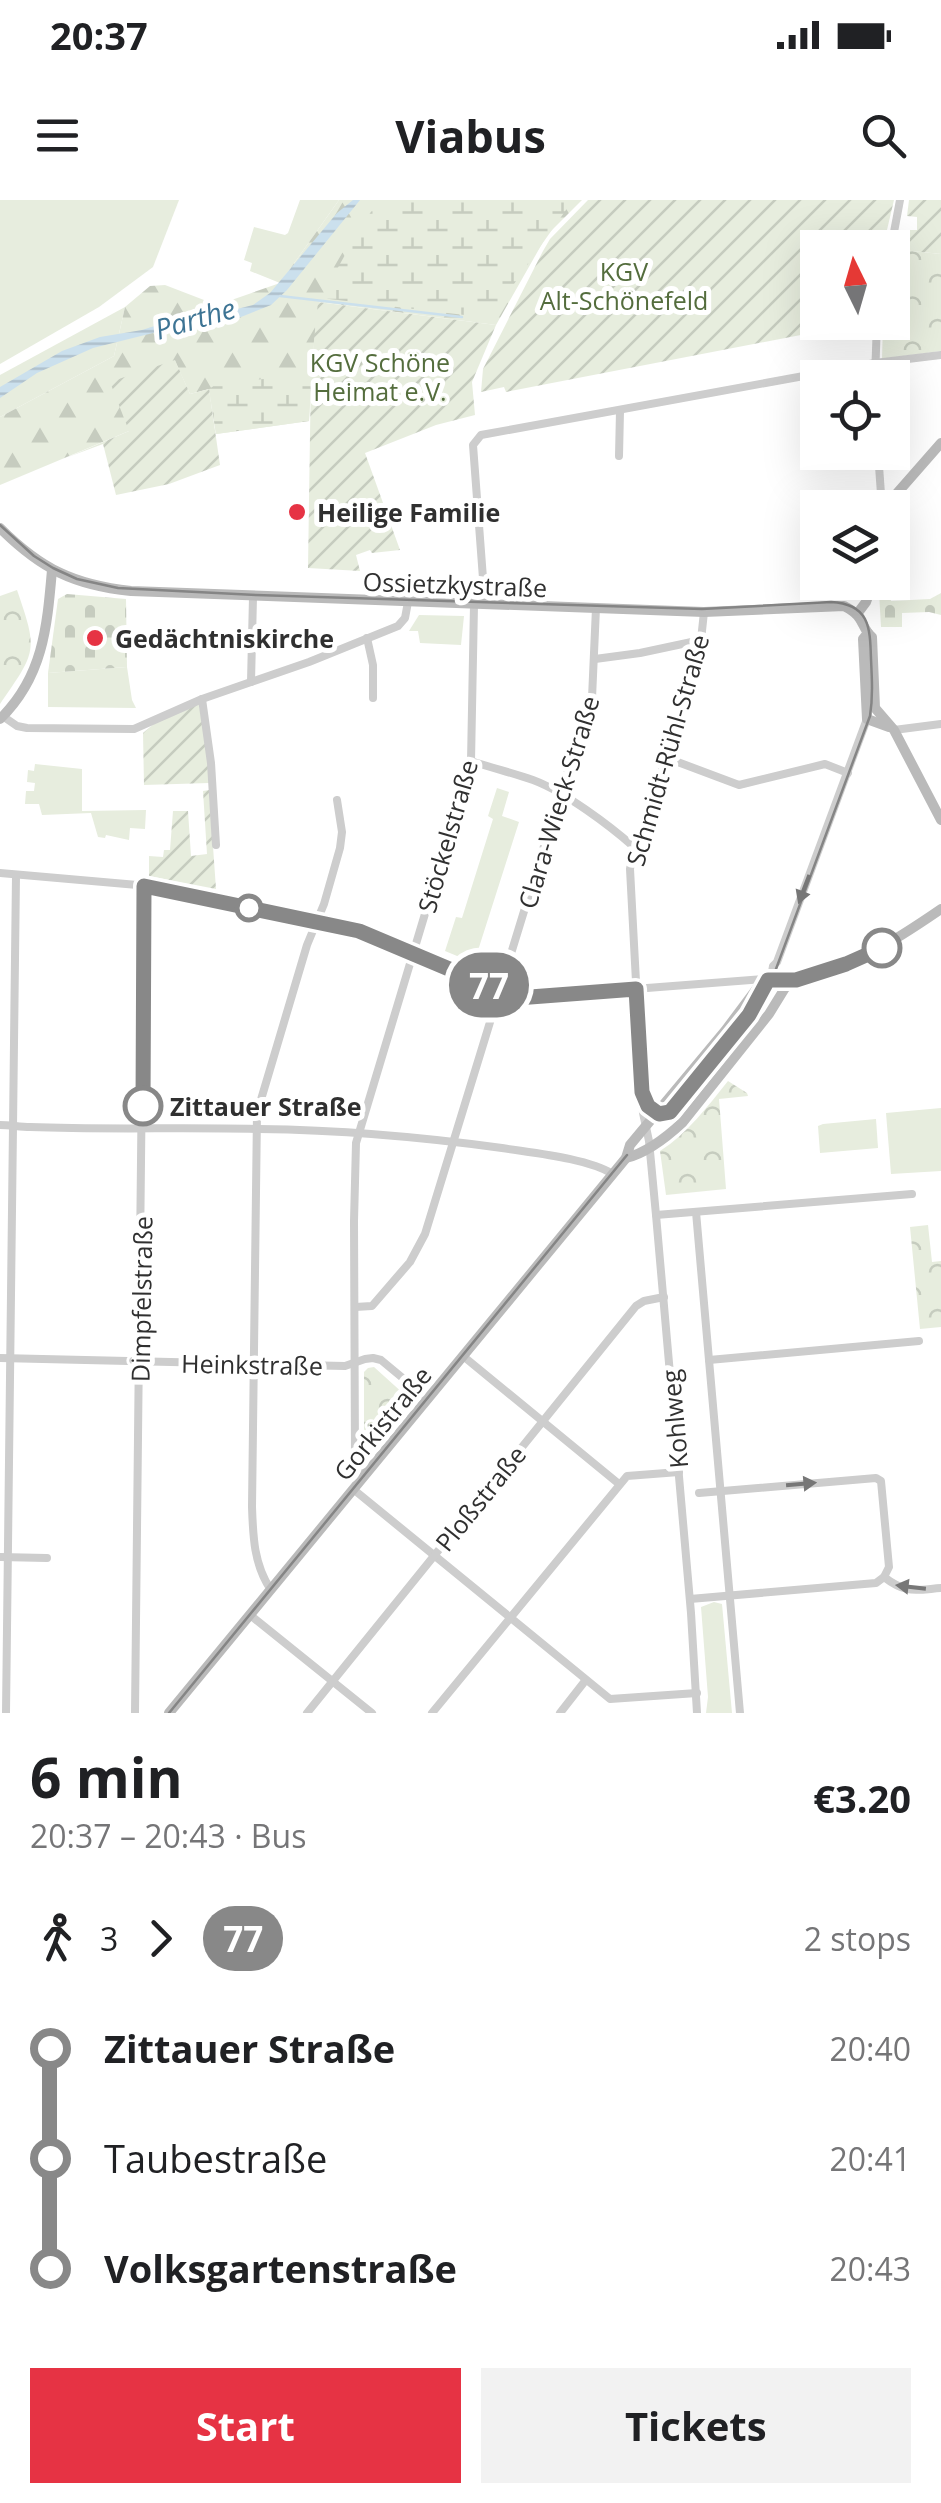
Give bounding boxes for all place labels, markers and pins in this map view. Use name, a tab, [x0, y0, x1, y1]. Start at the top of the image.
place label: Heilige Familie	[317, 495, 500, 529]
marker: Heilige Familie	[286, 501, 308, 523]
place label: Gedächtniskirche	[115, 621, 334, 655]
marker: Gedächtniskirche	[84, 627, 106, 649]
unlabelled marker	[236, 895, 262, 921]
unlabelled marker	[863, 929, 901, 967]
marker: Zittauer Straße	[124, 1087, 162, 1125]
place label: Zittauer Straße	[170, 1089, 362, 1123]

